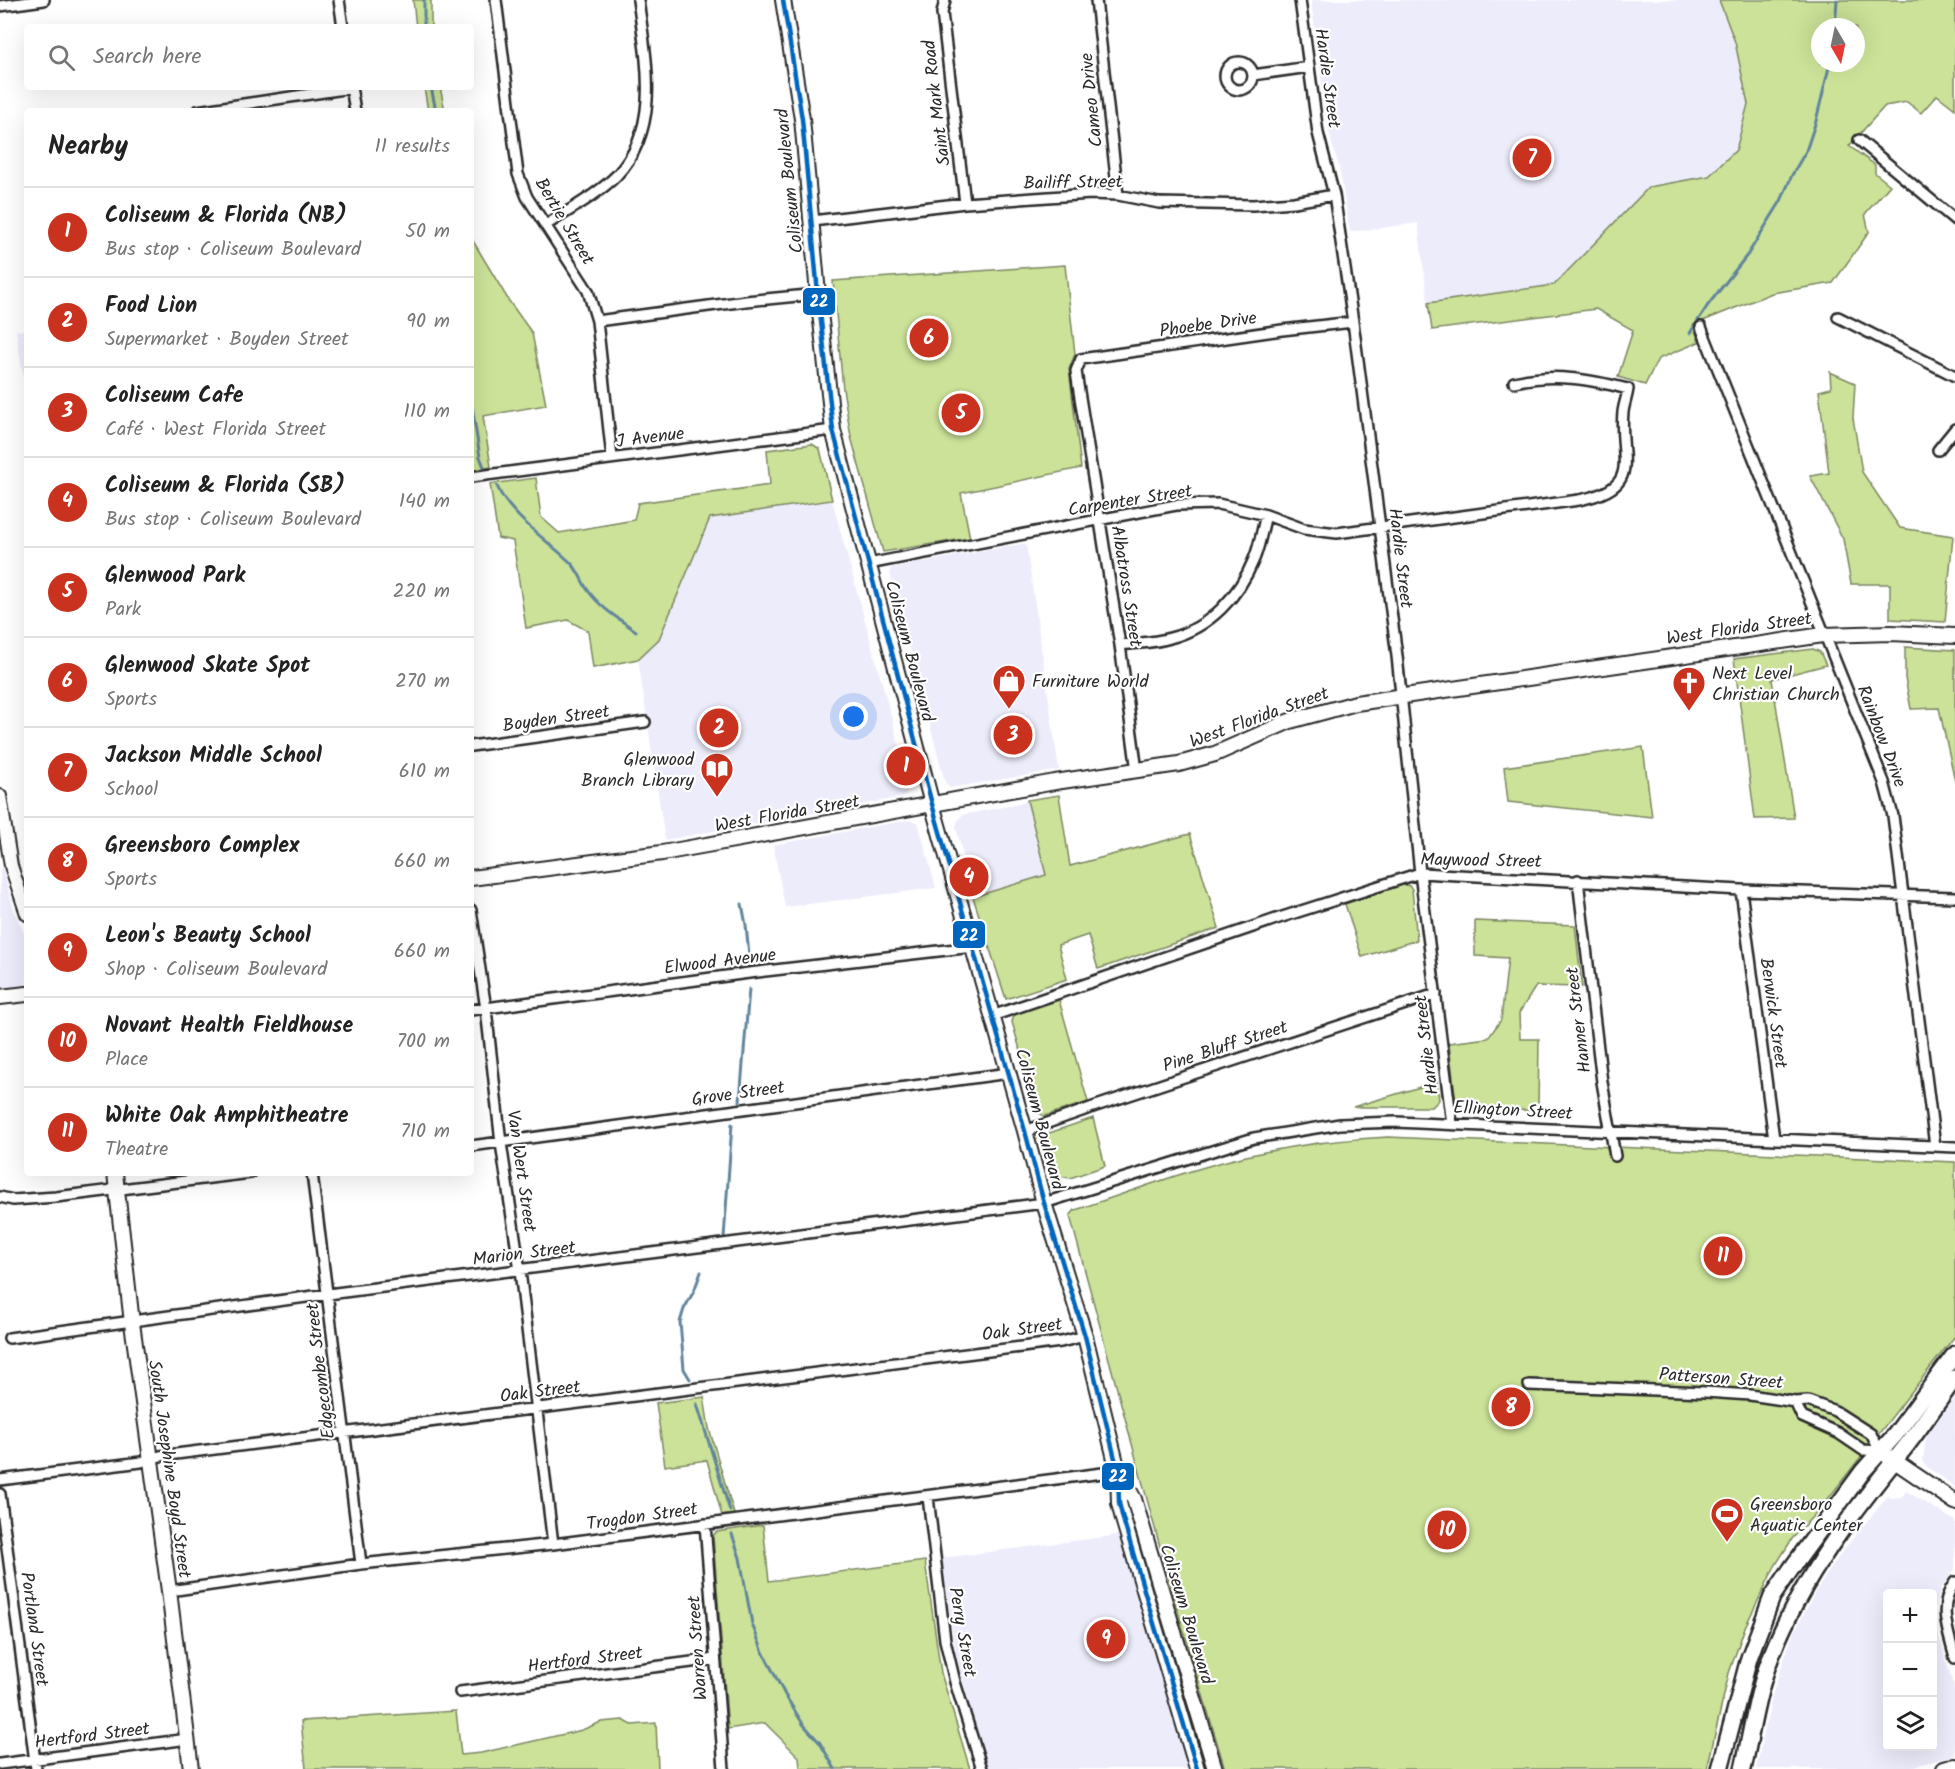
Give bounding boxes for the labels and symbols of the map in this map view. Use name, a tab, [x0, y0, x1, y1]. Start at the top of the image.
north arrow	[1811, 18, 1865, 72]
street label: Hardie Street	[1305, 26, 1348, 131]
street label: Saint Mark Road	[915, 37, 960, 167]
street label: Cameo Drive	[1073, 51, 1112, 148]
street label: Coliseum Boulevard	[768, 106, 813, 255]
pin: 7	[1512, 136, 1552, 180]
street label: Bailiff Street	[1023, 168, 1124, 199]
street label: Bertie Street	[526, 172, 602, 272]
line badge: 22	[802, 287, 836, 316]
text: 22	[810, 290, 828, 315]
street label: Phoebe Drive	[1158, 304, 1259, 347]
pin: 6	[910, 316, 948, 360]
pin: 5	[942, 390, 980, 436]
street label: J Avenue	[614, 420, 686, 457]
street label: Carpenter Street	[1066, 477, 1195, 526]
street label: Hardie Street	[1379, 506, 1420, 611]
street label: Albatross Street	[1102, 523, 1150, 650]
street label: Coliseum Boulevard	[876, 577, 942, 726]
street label: West Florida Street	[1665, 605, 1815, 654]
place label: Next Level Christian Church	[1712, 660, 1840, 710]
shop icon: Furniture World	[991, 663, 1027, 710]
church icon: Next Level Christian Church	[1671, 665, 1707, 712]
place label: Furniture World	[1032, 668, 1149, 697]
street label: West Florida Street	[1186, 679, 1334, 757]
street label: Rainbow Drive	[1848, 681, 1913, 792]
street label: Boyden Street	[501, 697, 613, 741]
your location	[839, 702, 868, 731]
pin: 2	[700, 706, 738, 750]
pin: 3	[994, 712, 1032, 758]
pin: 1	[886, 744, 926, 789]
place label: Glenwood Branch Library	[581, 746, 695, 796]
library icon: Glenwood Branch Library	[699, 751, 735, 798]
street label: West Florida Street	[713, 787, 863, 841]
street label: Maywood Street	[1420, 846, 1543, 877]
pin: 4	[950, 854, 988, 900]
line badge: 22	[952, 920, 986, 949]
text: 22	[960, 924, 978, 949]
street label: Elwood Avenue	[663, 941, 778, 984]
street label: Berwick Street	[1750, 956, 1795, 1071]
street label: Hanner Street	[1558, 964, 1600, 1074]
street label: Hardie Street	[1407, 992, 1448, 1097]
street label: Pine Bluff Street	[1159, 1013, 1293, 1081]
street label: Coliseum Boulevard	[1006, 1045, 1072, 1194]
street label: Grove Street	[690, 1073, 788, 1115]
street label: Ellington Street	[1453, 1094, 1574, 1129]
street label: Van Wert Street	[498, 1108, 544, 1235]
street label: Marion Street	[471, 1234, 578, 1275]
pin: 11	[1704, 1234, 1742, 1278]
street label: Edgecombe Street	[299, 1300, 344, 1441]
street label: Oak Street	[980, 1310, 1065, 1350]
street label: South Josephine Boyd Street	[139, 1358, 198, 1581]
street label: Patterson Street	[1658, 1361, 1785, 1398]
street label: Oak Street	[498, 1373, 583, 1412]
pin: 8	[1492, 1384, 1530, 1430]
line badge: 22	[1101, 1462, 1135, 1491]
text: 22	[1109, 1465, 1127, 1490]
place label: Greensboro Aquatic Center	[1750, 1491, 1864, 1541]
street label: Trogdon Street	[585, 1495, 701, 1540]
sports icon: Greensboro Aquatic Center	[1709, 1496, 1745, 1543]
pin: 10	[1428, 1508, 1466, 1552]
street label: Coliseum Boulevard	[1150, 1541, 1221, 1689]
street label: Portland Street	[11, 1570, 56, 1689]
street label: Perry Street	[939, 1585, 984, 1681]
street label: Warren Street	[680, 1593, 717, 1701]
pin: 9	[1086, 1616, 1126, 1662]
street label: Hertford Street	[526, 1639, 645, 1682]
street label: Hertford Street	[33, 1715, 152, 1758]

